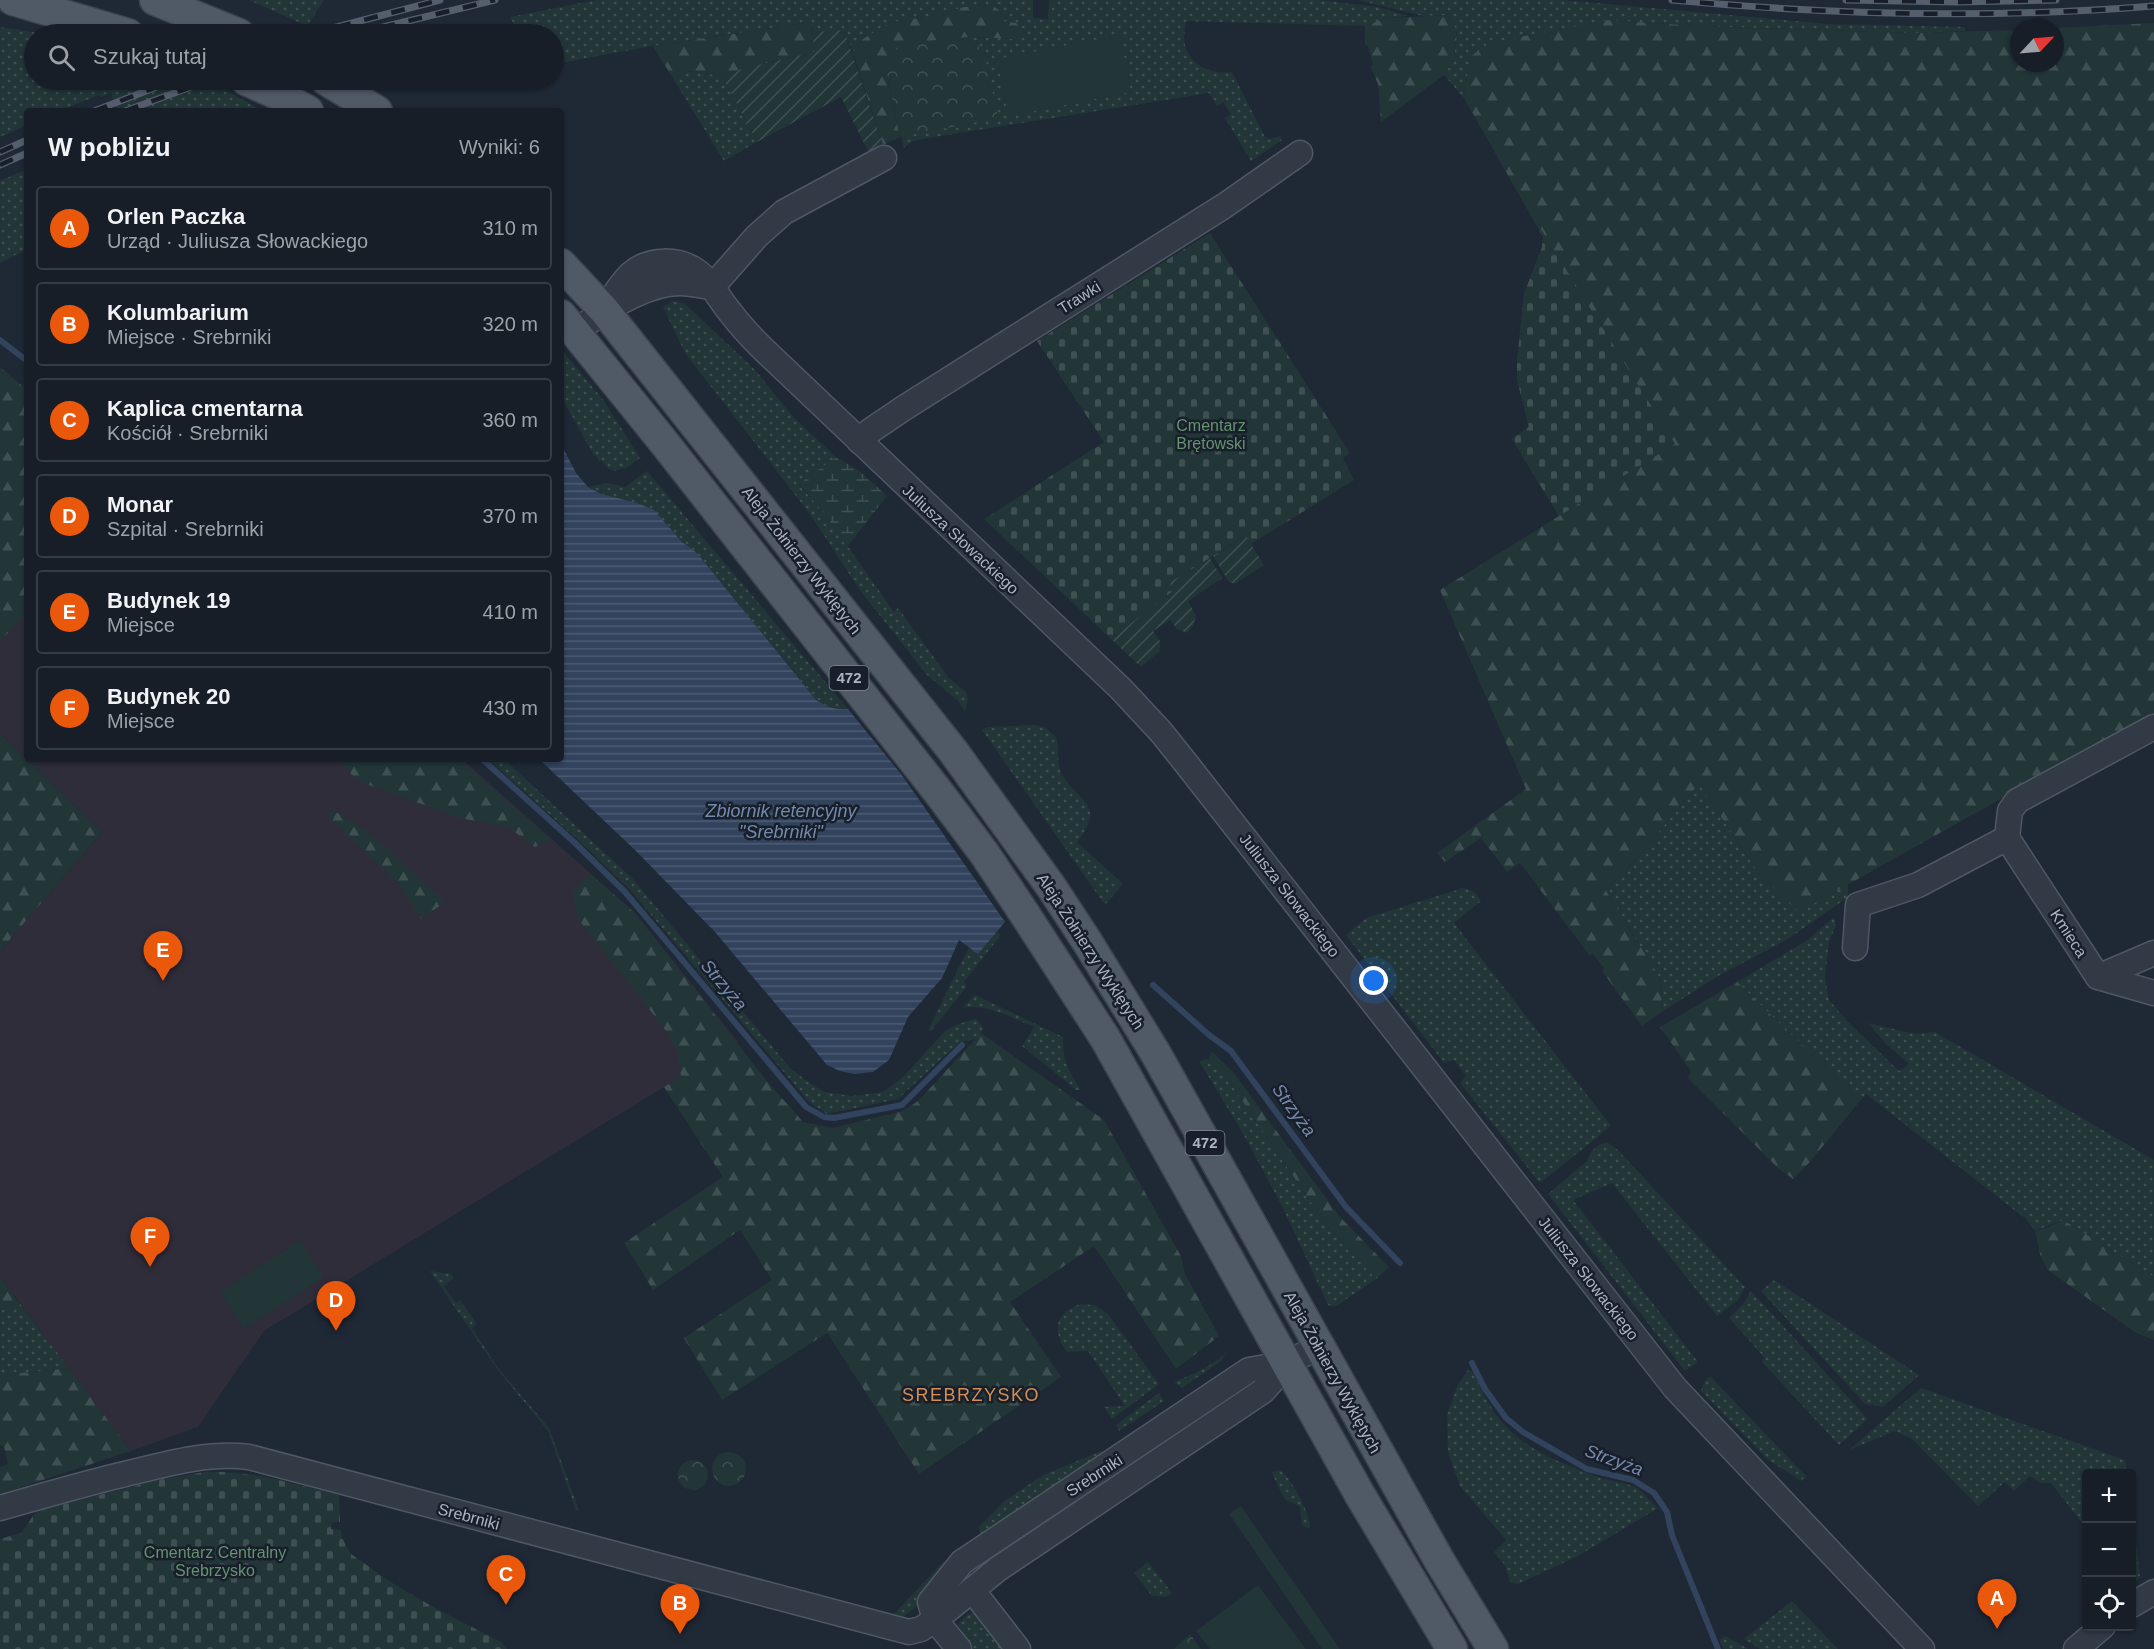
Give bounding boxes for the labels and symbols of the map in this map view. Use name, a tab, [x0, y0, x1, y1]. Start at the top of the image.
north arrow	[2010, 18, 2064, 72]
street label: Trawki	[1055, 278, 1103, 317]
park label: Cmentarz Brętowski	[1176, 417, 1246, 452]
street label: Juliusza Słowackiego	[899, 481, 1022, 598]
street label: Aleja Żołnierzy Wyklętych	[739, 483, 865, 637]
road number: 472	[830, 666, 868, 690]
water label: Zbiornik retencyjny "Srebrniki"	[704, 801, 858, 842]
street label: Juliusza Słowackiego	[1236, 830, 1343, 961]
street label: Aleja Żołnierzy Wyklętych	[1034, 870, 1148, 1032]
street label: Kmieca	[2047, 906, 2090, 960]
pin: E	[144, 932, 182, 981]
water label: Strzyża	[697, 956, 751, 1014]
your location	[1359, 966, 1388, 995]
water label: Strzyża	[1268, 1080, 1320, 1140]
road number: 472	[1186, 1131, 1224, 1155]
street label: Juliusza Słowackiego	[1535, 1213, 1642, 1344]
pin: F	[130, 1218, 170, 1267]
pin: D	[316, 1282, 356, 1331]
street label: Aleja Żołnierzy Wyklętych	[1281, 1288, 1385, 1456]
district label: SREBRZYSKO	[902, 1385, 1040, 1405]
water label: Strzyża	[1582, 1440, 1646, 1480]
street label: Srebrniki	[1063, 1451, 1125, 1500]
street label: Srebrniki	[436, 1500, 502, 1533]
park label: Cmentarz Centralny Srebrzysko	[144, 1544, 286, 1579]
pin: C	[486, 1556, 526, 1605]
pin: A	[1978, 1580, 2016, 1629]
pin: B	[660, 1584, 700, 1634]

